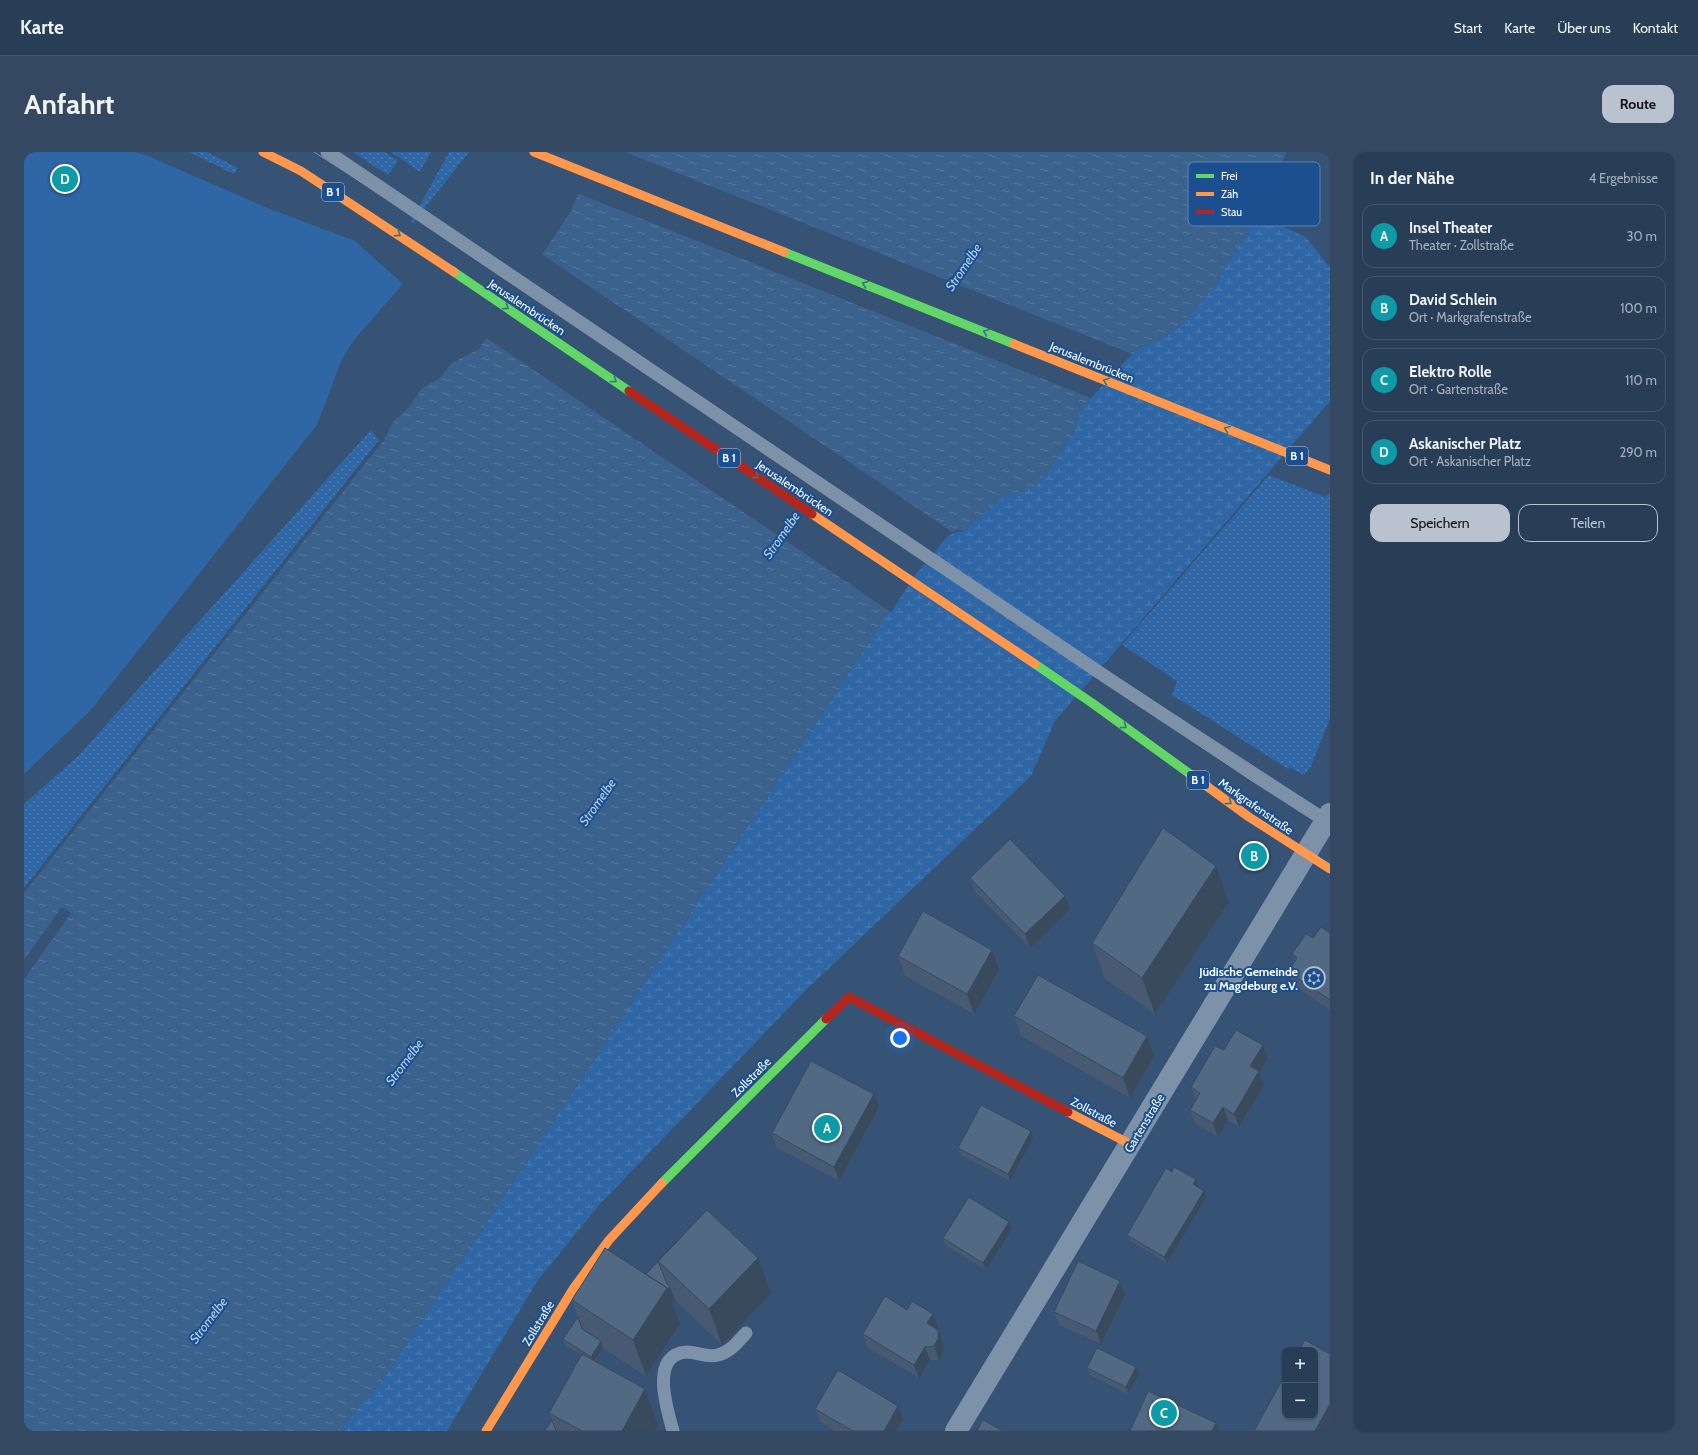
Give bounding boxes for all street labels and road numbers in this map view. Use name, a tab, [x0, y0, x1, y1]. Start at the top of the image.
road number: B 1	[322, 183, 344, 201]
street label: Jerusalembrücken	[485, 275, 569, 338]
street label: Jerusalembrücken	[1047, 338, 1137, 386]
road number: B 1	[1286, 447, 1308, 465]
road number: B 1	[718, 449, 740, 467]
street label: Jerusalembrücken	[753, 456, 837, 519]
road number: B 1	[1187, 771, 1209, 789]
street label: Markgrafenstraße	[1216, 775, 1296, 837]
street label: Zollstraße	[728, 1054, 774, 1100]
street label: Gartenstraße	[1121, 1091, 1167, 1155]
street label: Zollstraße	[1068, 1094, 1120, 1130]
street label: Zollstraße	[519, 1298, 557, 1348]

